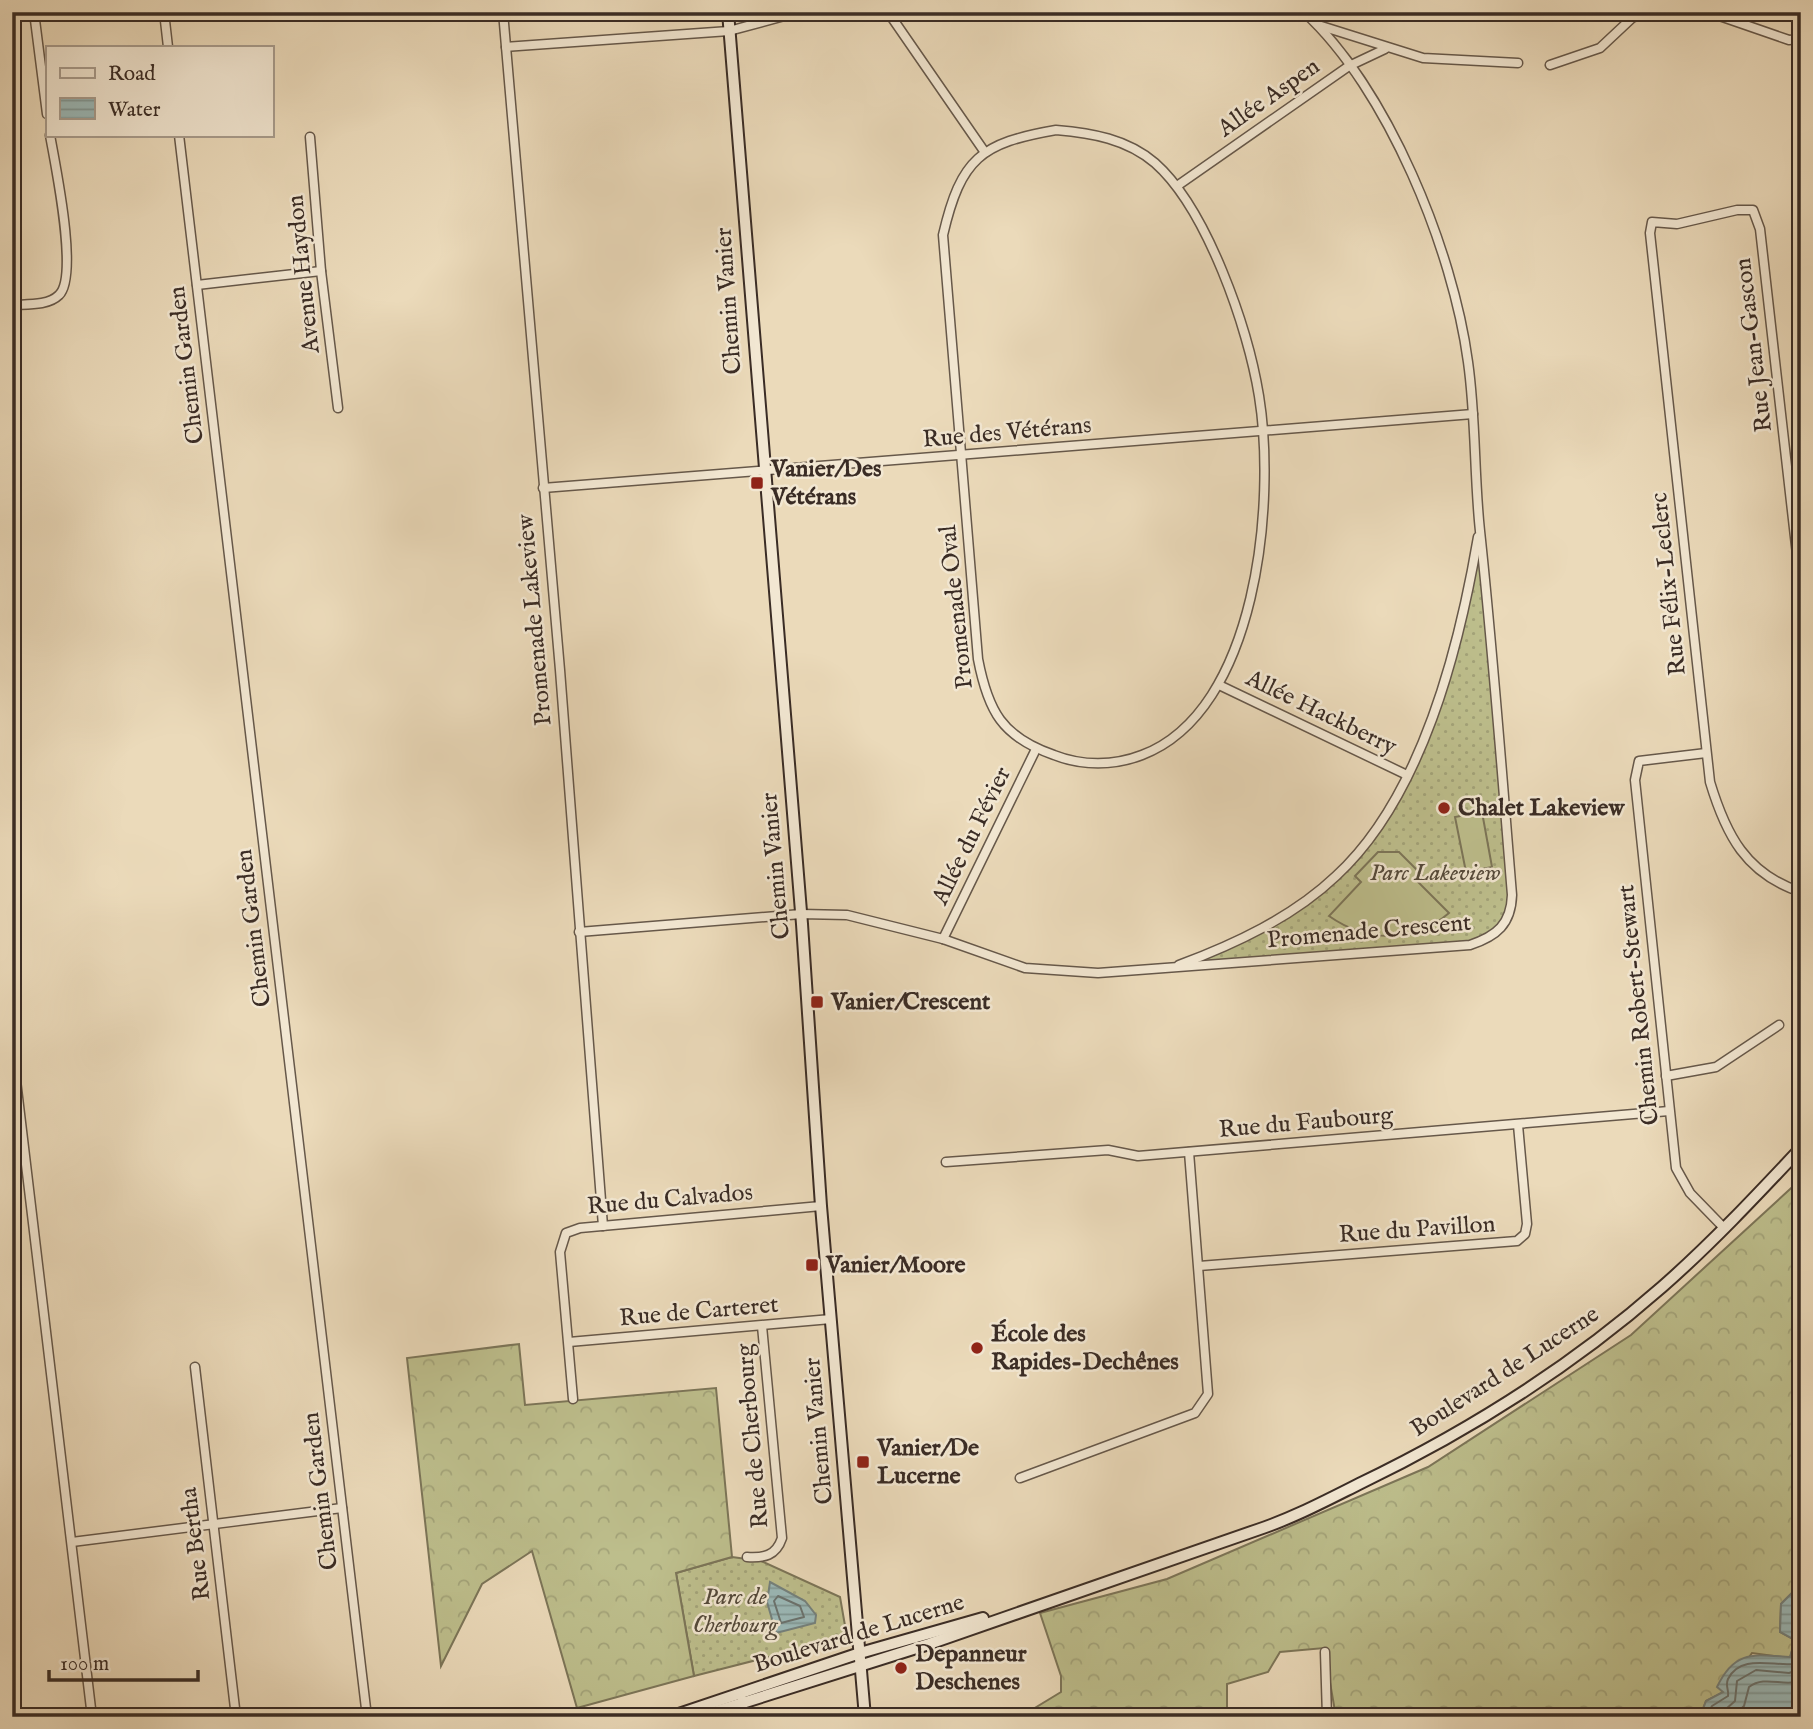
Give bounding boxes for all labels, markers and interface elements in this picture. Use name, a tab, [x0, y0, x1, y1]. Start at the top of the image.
legend	[46, 46, 273, 136]
street label: Allée Aspen	[1211, 51, 1326, 145]
text: Road	[108, 61, 156, 88]
text: Water	[108, 97, 161, 124]
street label: Avenue Haydon	[280, 193, 328, 356]
street label: Chemin Vanier	[708, 226, 750, 376]
street label: Rue Jean-Gascon	[1728, 256, 1780, 434]
street label: Chemin Garden	[162, 284, 212, 446]
street label: Rue des Vétérans	[921, 410, 1093, 456]
place label: Vanier/Des Vétérans	[770, 454, 882, 513]
marker: Vanier/Des Vétérans	[749, 475, 765, 491]
street label: Rue Félix-Leclerc	[1644, 491, 1694, 677]
street label: Promenade Lakeview	[510, 512, 560, 727]
street label: Promenade Oval	[933, 523, 981, 691]
street label: Allée Hackberry	[1240, 663, 1402, 763]
street label: Allée du Févier	[925, 762, 1019, 911]
street label: Chemin Vanier	[754, 791, 798, 941]
place label: Chalet Lakeview	[1458, 793, 1625, 824]
marker: Chalet Lakeview	[1436, 800, 1452, 816]
street label: Chemin Garden	[229, 847, 279, 1009]
park label: Parc Lakeview	[1370, 858, 1501, 889]
street label: Chemin Robert-Stewart	[1611, 883, 1667, 1127]
street label: Promenade Crescent	[1266, 908, 1472, 956]
place label: Vanier/Crescent	[830, 987, 991, 1018]
marker: Vanier/Crescent	[809, 994, 825, 1010]
street label: Rue du Faubourg	[1217, 1100, 1395, 1146]
street label: Rue du Calvados	[586, 1177, 754, 1223]
street label: Rue du Pavillon	[1338, 1209, 1497, 1251]
place label: Vanier/Moore	[825, 1250, 966, 1281]
marker: Vanier/Moore	[804, 1257, 820, 1273]
street label: Rue de Carteret	[618, 1290, 780, 1334]
street label: Boulevard de Lucerne	[1405, 1299, 1605, 1445]
place label: École des Rapides-Dechênes	[991, 1319, 1179, 1378]
marker: École des Rapides-Dechênes	[969, 1340, 985, 1356]
street label: Rue de Cherbourg	[729, 1341, 777, 1530]
street label: Chemin Vanier	[797, 1356, 841, 1506]
street label: Chemin Garden	[296, 1410, 346, 1572]
place label: Vanier/De Lucerne	[876, 1433, 979, 1492]
marker: Vanier/De Lucerne	[855, 1454, 871, 1470]
street label: Rue Bertha	[174, 1485, 218, 1602]
park label: Parc de Cherbourg	[693, 1582, 778, 1641]
street label: Boulevard de Lucerne	[750, 1587, 968, 1681]
scale bar	[49, 1638, 198, 1682]
place label: Depanneur Deschenes	[915, 1639, 1027, 1698]
text: 100 m	[60, 1651, 109, 1678]
marker: Depanneur Deschenes	[893, 1660, 909, 1676]

